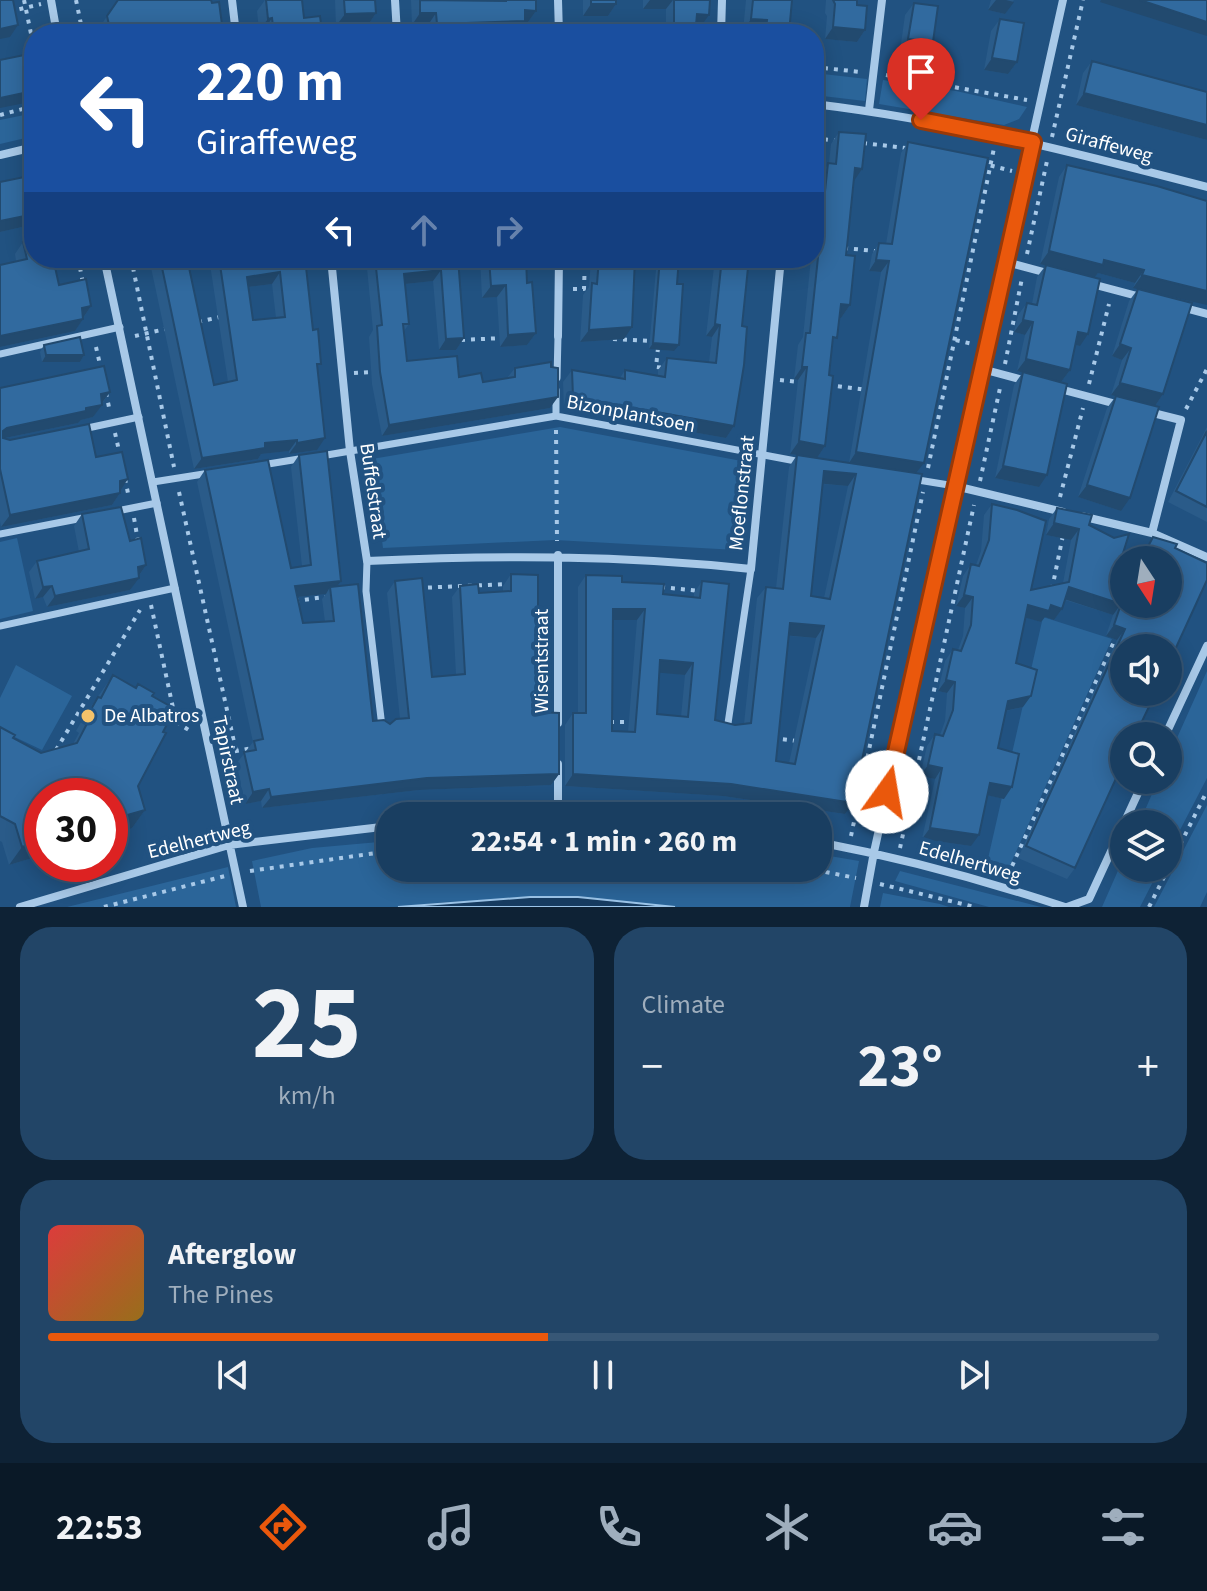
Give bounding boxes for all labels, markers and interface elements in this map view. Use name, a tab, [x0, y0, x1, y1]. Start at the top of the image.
pin	[887, 38, 955, 120]
text: 220 m	[196, 43, 344, 122]
icon: arrive	[899, 50, 943, 94]
icon: left	[64, 56, 168, 160]
text: Giraffeweg	[196, 117, 357, 168]
street label: Giraffeweg	[1062, 120, 1156, 170]
icon: left	[318, 208, 362, 252]
icon: ahead	[402, 208, 446, 252]
icon: right	[486, 208, 530, 252]
street label: Bizonplantsoen	[564, 388, 698, 440]
street label: Moeflonstraat	[722, 434, 762, 552]
street label: Buffelstraat	[352, 441, 394, 541]
north arrow	[1110, 546, 1182, 618]
map controls	[1110, 546, 1182, 882]
street label: Wisentstraat	[528, 609, 556, 713]
button: sound	[1110, 634, 1182, 706]
place label: De Albatros	[104, 702, 199, 730]
marker: De Albatros	[79, 707, 97, 725]
street label: Tapirstraat	[205, 713, 251, 807]
button: search	[1110, 722, 1182, 794]
position arrow	[845, 750, 929, 834]
speed limit sign: 30	[24, 778, 128, 882]
button: layers	[1110, 810, 1182, 882]
street label: Edelhertweg	[145, 814, 253, 866]
text: 22:54 · 1 min · 260 m	[471, 820, 737, 863]
street label: Edelhertweg	[916, 834, 1024, 890]
text: 25	[252, 951, 362, 1099]
text: Climate	[642, 986, 725, 1023]
text: 23°	[858, 1025, 943, 1110]
text: −	[642, 1036, 663, 1099]
text: +	[1137, 1036, 1159, 1099]
text: km/h	[278, 1077, 336, 1114]
text: Afterglow	[168, 1233, 296, 1276]
text: The Pines	[168, 1276, 273, 1313]
icon: previous	[211, 1353, 255, 1397]
icon: pause	[581, 1353, 625, 1397]
icon: next	[952, 1353, 996, 1397]
icon: directions	[255, 1499, 311, 1555]
icon: music	[423, 1499, 479, 1555]
icon: phone	[591, 1499, 647, 1555]
icon: climate	[759, 1499, 815, 1555]
icon: car	[927, 1499, 983, 1555]
icon: filters	[1095, 1499, 1151, 1555]
text: 22:53	[56, 1502, 143, 1553]

